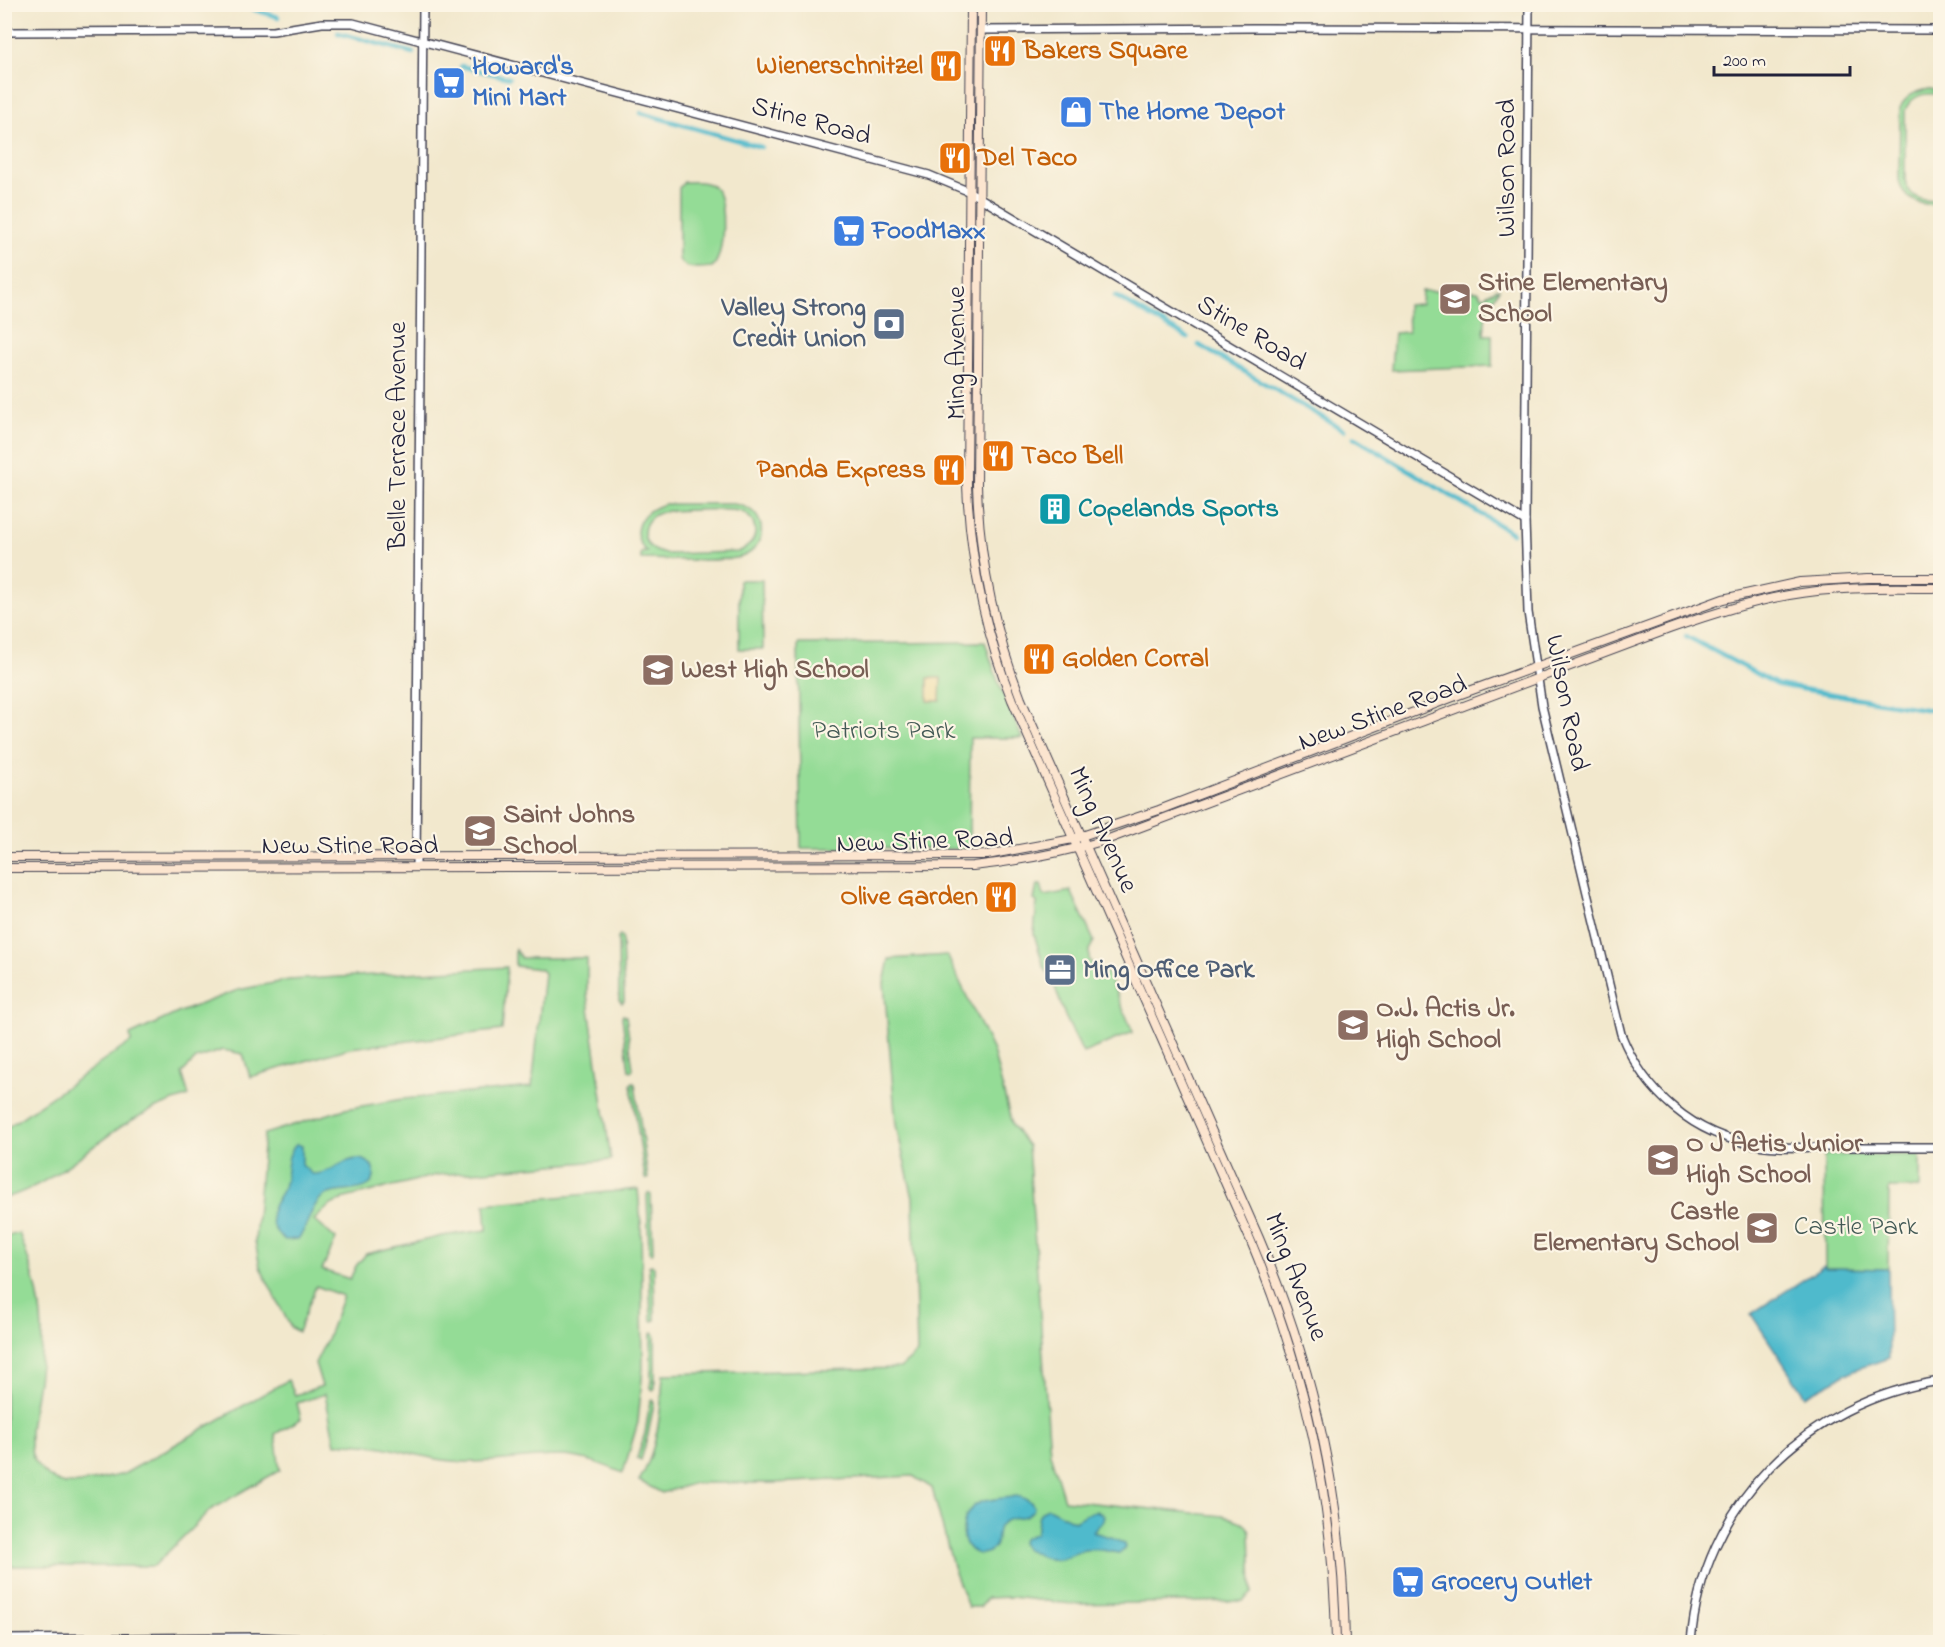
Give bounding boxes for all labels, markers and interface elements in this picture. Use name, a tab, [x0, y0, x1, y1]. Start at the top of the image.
place label: Bakers Square	[1021, 32, 1188, 71]
restaurant icon: Bakers Square	[982, 33, 1018, 69]
scale bar	[1714, 39, 1850, 77]
place label: Wienerschnitzel	[756, 47, 923, 86]
place label: Howard's Mini Mart	[472, 48, 574, 118]
restaurant icon: Wienerschnitzel	[928, 48, 964, 84]
text: 200 m	[1723, 49, 1766, 75]
supermarket icon: Howard's Mini Mart	[431, 65, 467, 101]
street label: Stine Road	[747, 87, 875, 157]
place label: The Home Depot	[1099, 93, 1286, 132]
shop icon: The Home Depot	[1058, 94, 1094, 130]
street label: Wilson Road	[1488, 99, 1527, 237]
place label: Del Taco	[976, 139, 1077, 178]
restaurant icon: Del Taco	[937, 140, 973, 176]
place label: FoodMaxx	[870, 212, 985, 251]
supermarket icon: FoodMaxx	[831, 213, 867, 249]
place label: Stine Elementary School	[1478, 264, 1668, 334]
school or university icon: Stine Elementary School	[1437, 281, 1473, 317]
street label: Ming Avenue	[938, 285, 977, 420]
street label: Stine Road	[1189, 286, 1313, 382]
place label: Valley Strong Credit Union	[721, 289, 866, 359]
bank icon: Valley Strong Credit Union	[871, 306, 907, 342]
street label: Belle Terrace Avenue	[379, 321, 418, 551]
place label: Taco Bell	[1021, 437, 1123, 476]
restaurant icon: Taco Bell	[980, 438, 1016, 474]
place label: Panda Express	[756, 451, 926, 490]
restaurant icon: Panda Express	[931, 452, 967, 488]
place label: Copelands Sports	[1078, 490, 1279, 529]
building icon: Copelands Sports	[1037, 491, 1073, 527]
street label: Wilson Road	[1534, 631, 1598, 775]
place label: Golden Corral	[1062, 640, 1209, 679]
restaurant icon: Golden Corral	[1021, 641, 1057, 677]
place label: West High School	[681, 651, 869, 691]
school or university icon: West High School	[640, 652, 676, 688]
street label: New Stine Road	[1293, 665, 1473, 763]
park label: Patriots Park	[812, 712, 956, 751]
street label: Ming Avenue	[1057, 761, 1147, 900]
place label: Saint Johns School	[503, 796, 635, 866]
school or university icon: Saint Johns School	[462, 813, 498, 849]
street label: New Stine Road	[836, 819, 1014, 865]
street label: New Stine Road	[262, 827, 438, 866]
place label: Olive Garden	[840, 878, 978, 917]
restaurant icon: Olive Garden	[983, 879, 1019, 915]
place label: Ming Office Park	[1083, 951, 1256, 991]
office icon: Ming Office Park	[1042, 952, 1078, 988]
place label: O.J. Actis Jr. High School	[1376, 990, 1515, 1061]
school or university icon: O.J. Actis Jr. High School	[1335, 1007, 1371, 1043]
place label: O J Aetis Junior High School	[1686, 1125, 1863, 1196]
school or university icon: O J Aetis Junior High School	[1645, 1142, 1681, 1178]
place label: Castle Elementary School	[1532, 1193, 1740, 1263]
street label: Ming Avenue	[1253, 1207, 1338, 1347]
park label: Castle Park	[1794, 1208, 1918, 1247]
school or university icon: Castle Elementary School	[1744, 1210, 1780, 1246]
place label: Grocery Outlet	[1431, 1563, 1593, 1602]
supermarket icon: Grocery Outlet	[1390, 1564, 1426, 1600]

